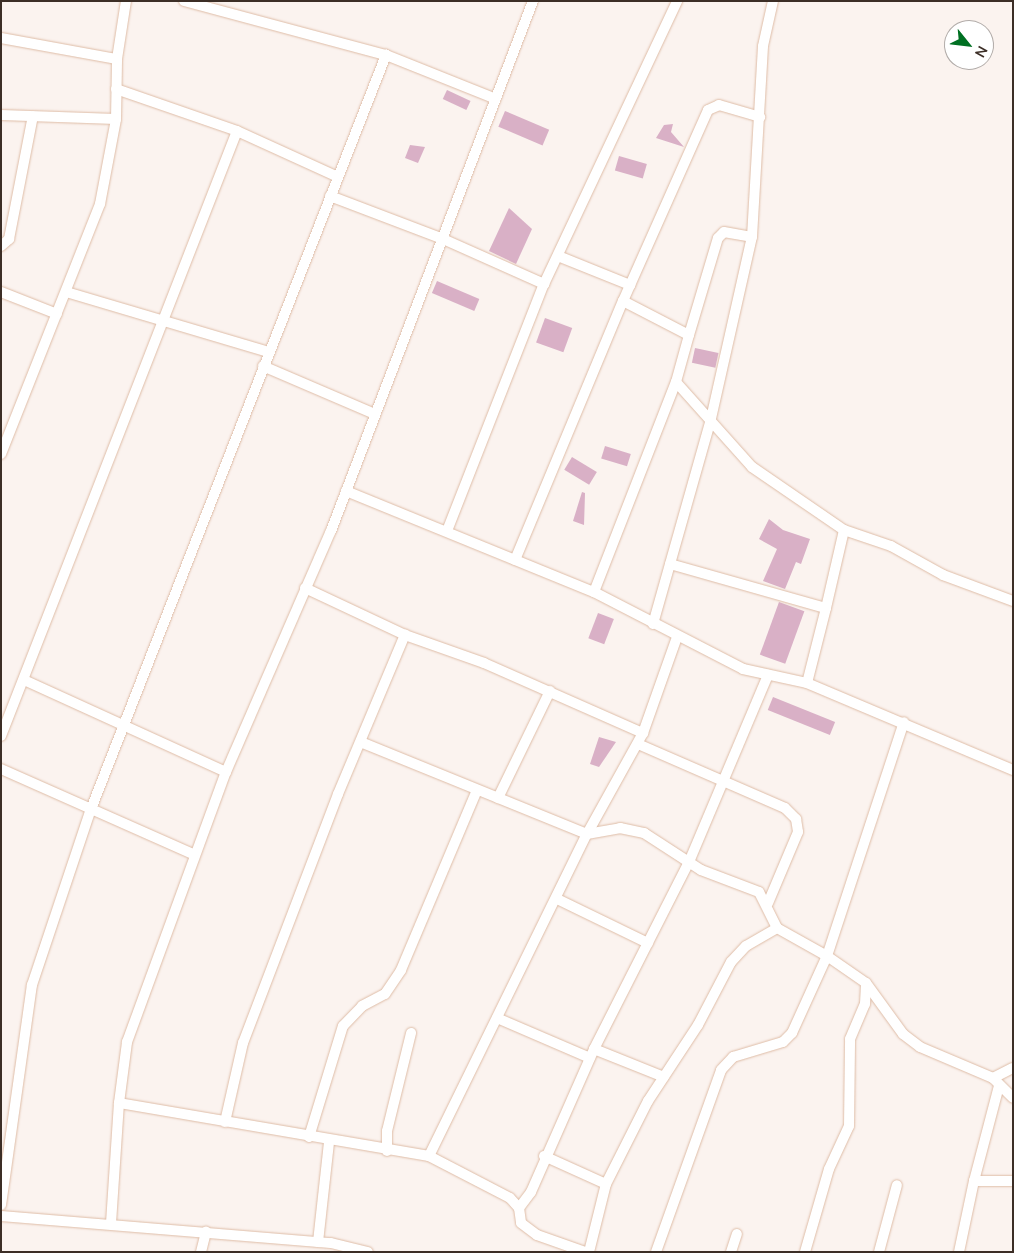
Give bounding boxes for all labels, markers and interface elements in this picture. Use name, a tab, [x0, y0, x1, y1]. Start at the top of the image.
north arrow	[944, 20, 994, 70]
text: N	[971, 43, 992, 61]

